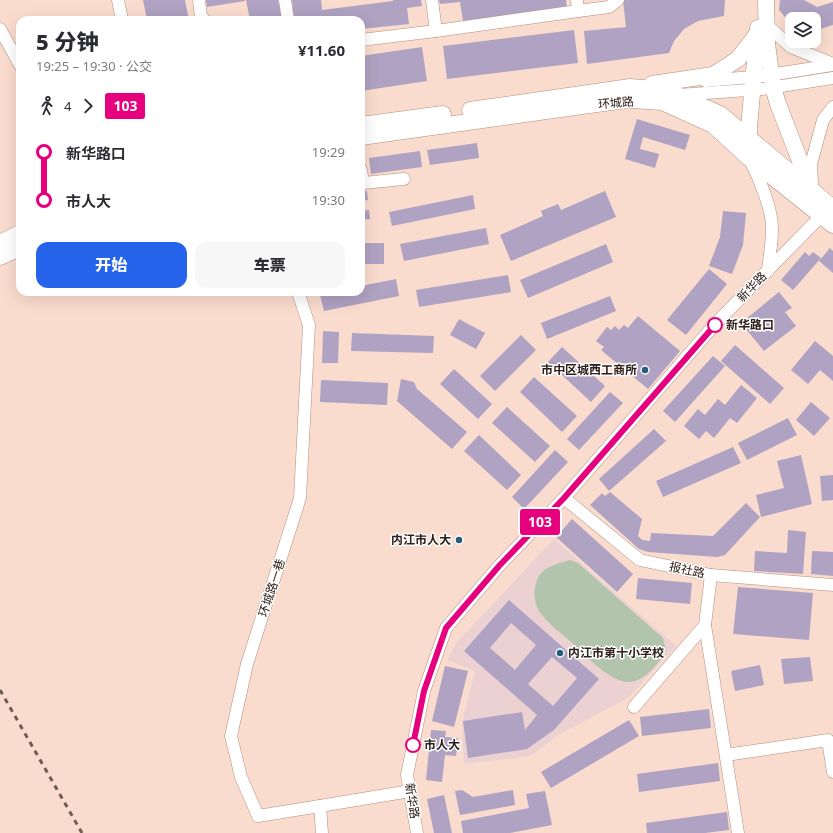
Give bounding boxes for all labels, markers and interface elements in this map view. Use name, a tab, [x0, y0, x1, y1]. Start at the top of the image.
map controls	[785, 12, 821, 48]
button: layers	[785, 12, 821, 48]
text: 5 分钟	[36, 26, 98, 56]
text: ¥11.60	[298, 40, 345, 60]
text: 19:25 – 19:30 · 公交	[36, 57, 152, 75]
street label: 环城路	[597, 92, 635, 113]
icon: walk	[36, 95, 58, 117]
icon: forward	[77, 95, 99, 117]
text: 103	[113, 96, 137, 115]
text: 4	[64, 97, 71, 115]
text: 新华路口	[66, 143, 126, 163]
text: 19:29	[312, 143, 345, 161]
text: 市人大	[66, 191, 111, 211]
text: 19:30	[312, 191, 345, 209]
button: 开始	[36, 242, 187, 288]
button: 车票	[195, 242, 345, 288]
street label: 新华路	[733, 268, 770, 306]
place label: 新华路口	[726, 316, 774, 333]
marker: 新华路口	[707, 317, 723, 333]
place label: 市中区城西工商所	[541, 361, 637, 378]
marker: 市中区城西工商所	[640, 365, 650, 375]
line badge: 103	[517, 509, 563, 535]
text: 103	[528, 512, 552, 531]
place label: 内江市人大	[391, 531, 451, 548]
marker: 内江市人大	[454, 535, 464, 545]
street label: 环城路一巷	[254, 557, 289, 619]
street label: 报社路	[668, 557, 706, 582]
place label: 内江市第十小学校	[568, 644, 664, 661]
marker: 内江市第十小学校	[555, 648, 565, 658]
place label: 市人大	[424, 736, 460, 753]
marker: 市人大	[405, 737, 421, 753]
street label: 新华路	[401, 782, 424, 820]

